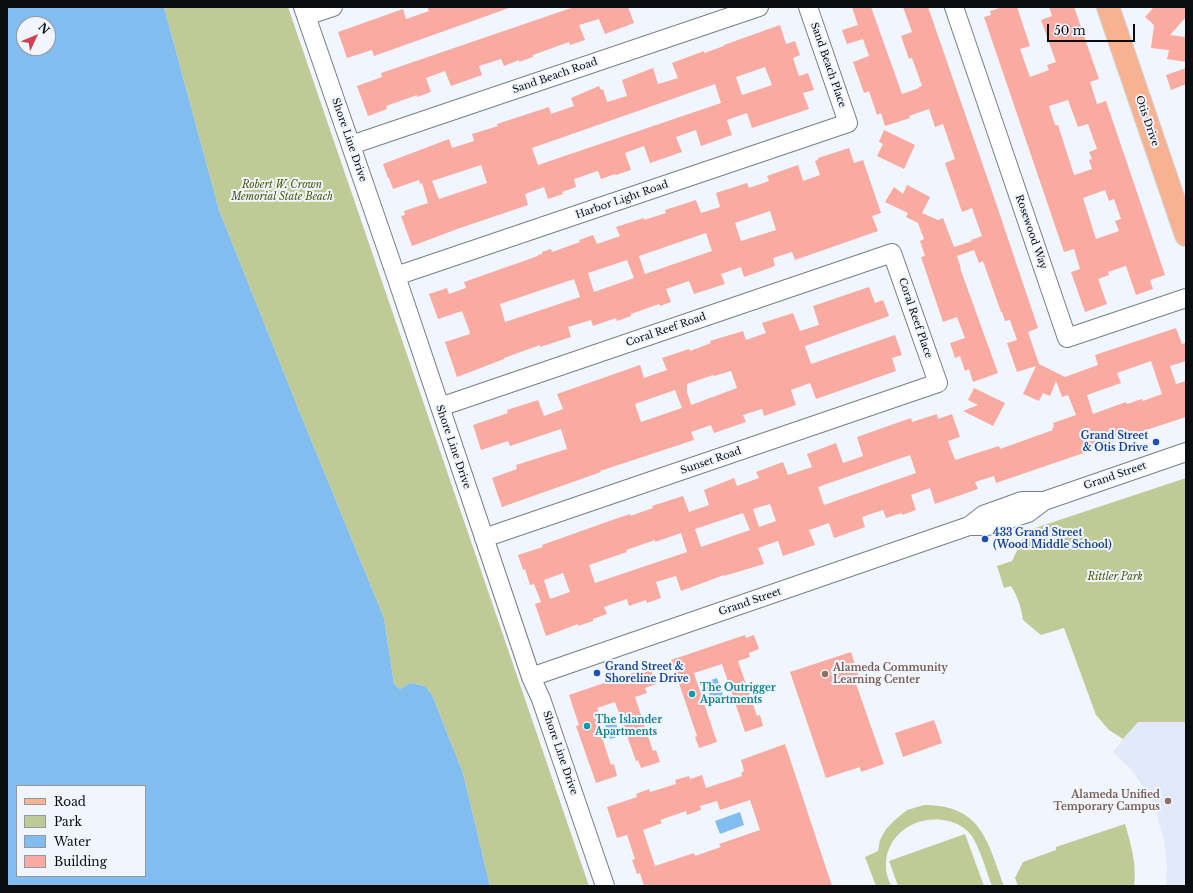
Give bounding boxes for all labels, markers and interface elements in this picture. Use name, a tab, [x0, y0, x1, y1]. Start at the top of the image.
north arrow	[16, 16, 56, 56]
scale bar	[1049, 16, 1137, 42]
text: N	[35, 20, 53, 37]
street label: Sand Beach Place	[808, 21, 848, 109]
text: 50 m	[1054, 23, 1086, 38]
street label: Sand Beach Road	[511, 56, 599, 96]
street label: Otis Drive	[1133, 94, 1161, 148]
street label: Shore Line Drive	[329, 97, 369, 183]
park label: Robert W. Crown Memorial State Beach	[231, 179, 333, 202]
street label: Harbor Light Road	[574, 179, 670, 221]
street label: Rosewood Way	[1013, 193, 1049, 271]
street label: Coral Reef Place	[896, 276, 934, 360]
street label: Coral Reef Road	[624, 311, 708, 349]
street label: Shore Line Drive	[433, 404, 473, 490]
place label: Grand Street & Otis Drive	[1081, 430, 1148, 454]
marker: Grand Street & Otis Drive	[1151, 437, 1161, 447]
street label: Sunset Road	[679, 445, 743, 477]
street label: Grand Street	[1082, 460, 1148, 492]
place label: 433 Grand Street (Wood Middle School)	[993, 527, 1112, 550]
marker: 433 Grand Street (Wood Middle School)	[980, 534, 990, 544]
park label: Rittler Park	[1087, 571, 1143, 583]
street label: Grand Street	[717, 586, 783, 618]
place label: Grand Street & Shoreline Drive	[605, 661, 689, 684]
place label: Alameda Community Learning Center	[833, 662, 948, 686]
marker: Grand Street & Shoreline Drive	[592, 668, 602, 678]
marker: Alameda Community Learning Center	[820, 669, 830, 679]
place label: The Outrigger Apartments	[700, 682, 776, 706]
marker: The Outrigger Apartments	[687, 689, 697, 699]
street label: Shore Line Drive	[540, 710, 580, 796]
place label: The Islander Apartments	[595, 714, 662, 738]
marker: The Islander Apartments	[582, 721, 592, 731]
legend	[16, 785, 146, 877]
place label: Alameda Unified Temporary Campus	[1053, 789, 1160, 812]
text: Road	[54, 794, 86, 809]
marker: Alameda Unified Temporary Campus	[1163, 796, 1173, 806]
text: Park	[54, 814, 82, 829]
text: Water	[54, 834, 91, 849]
text: Building	[54, 854, 107, 869]

